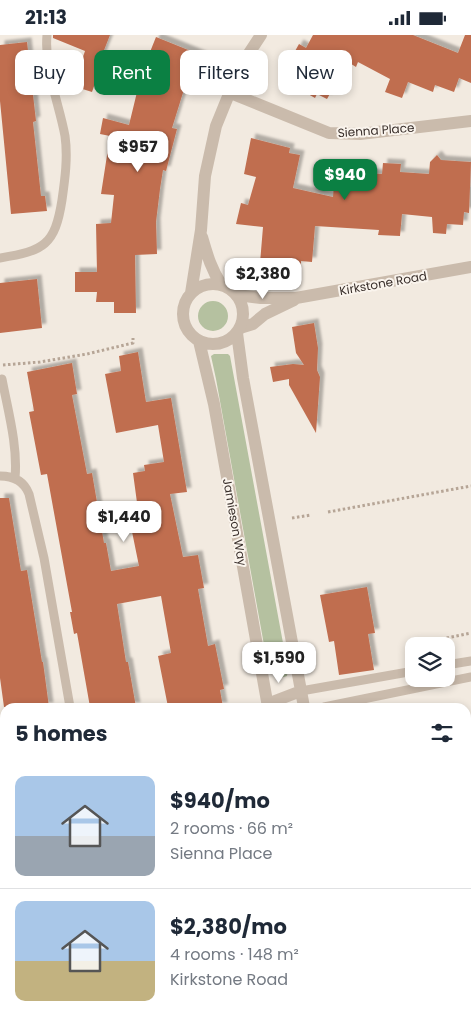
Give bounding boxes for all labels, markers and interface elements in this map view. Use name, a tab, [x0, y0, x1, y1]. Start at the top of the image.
text: 21:13	[25, 4, 67, 31]
chip: Buy	[15, 50, 84, 95]
chip: Rent	[94, 50, 170, 95]
chip: Filters	[180, 50, 268, 95]
chip: New	[278, 50, 352, 95]
street label: Sienna Place	[337, 119, 415, 141]
pin: $957	[108, 131, 168, 173]
text: $957	[118, 135, 158, 158]
pin: $940	[315, 159, 375, 201]
text: $940	[324, 163, 366, 186]
pin: $2,380	[222, 257, 304, 300]
text: $2,380	[236, 262, 290, 285]
street label: Kirkstone Road	[338, 267, 428, 299]
street label: Jamieson Way	[219, 477, 251, 567]
pin: $1,440	[83, 501, 165, 543]
text: $1,440	[97, 505, 151, 528]
map controls	[405, 637, 455, 687]
button: layers	[405, 637, 455, 687]
pin: $1,590	[238, 641, 320, 684]
text: $1,590	[253, 646, 305, 669]
text: 5 homes	[15, 719, 108, 748]
icon: filters	[428, 719, 456, 747]
text: $940/mo	[170, 786, 270, 815]
icon: home	[55, 796, 115, 856]
text: 2 rooms · 66 m²	[170, 817, 293, 840]
text: Sienna Place	[170, 842, 272, 865]
text: $2,380/mo	[170, 912, 287, 941]
icon: home	[55, 921, 115, 981]
text: 4 rooms · 148 m²	[170, 943, 299, 966]
text: Kirkstone Road	[170, 968, 288, 991]

